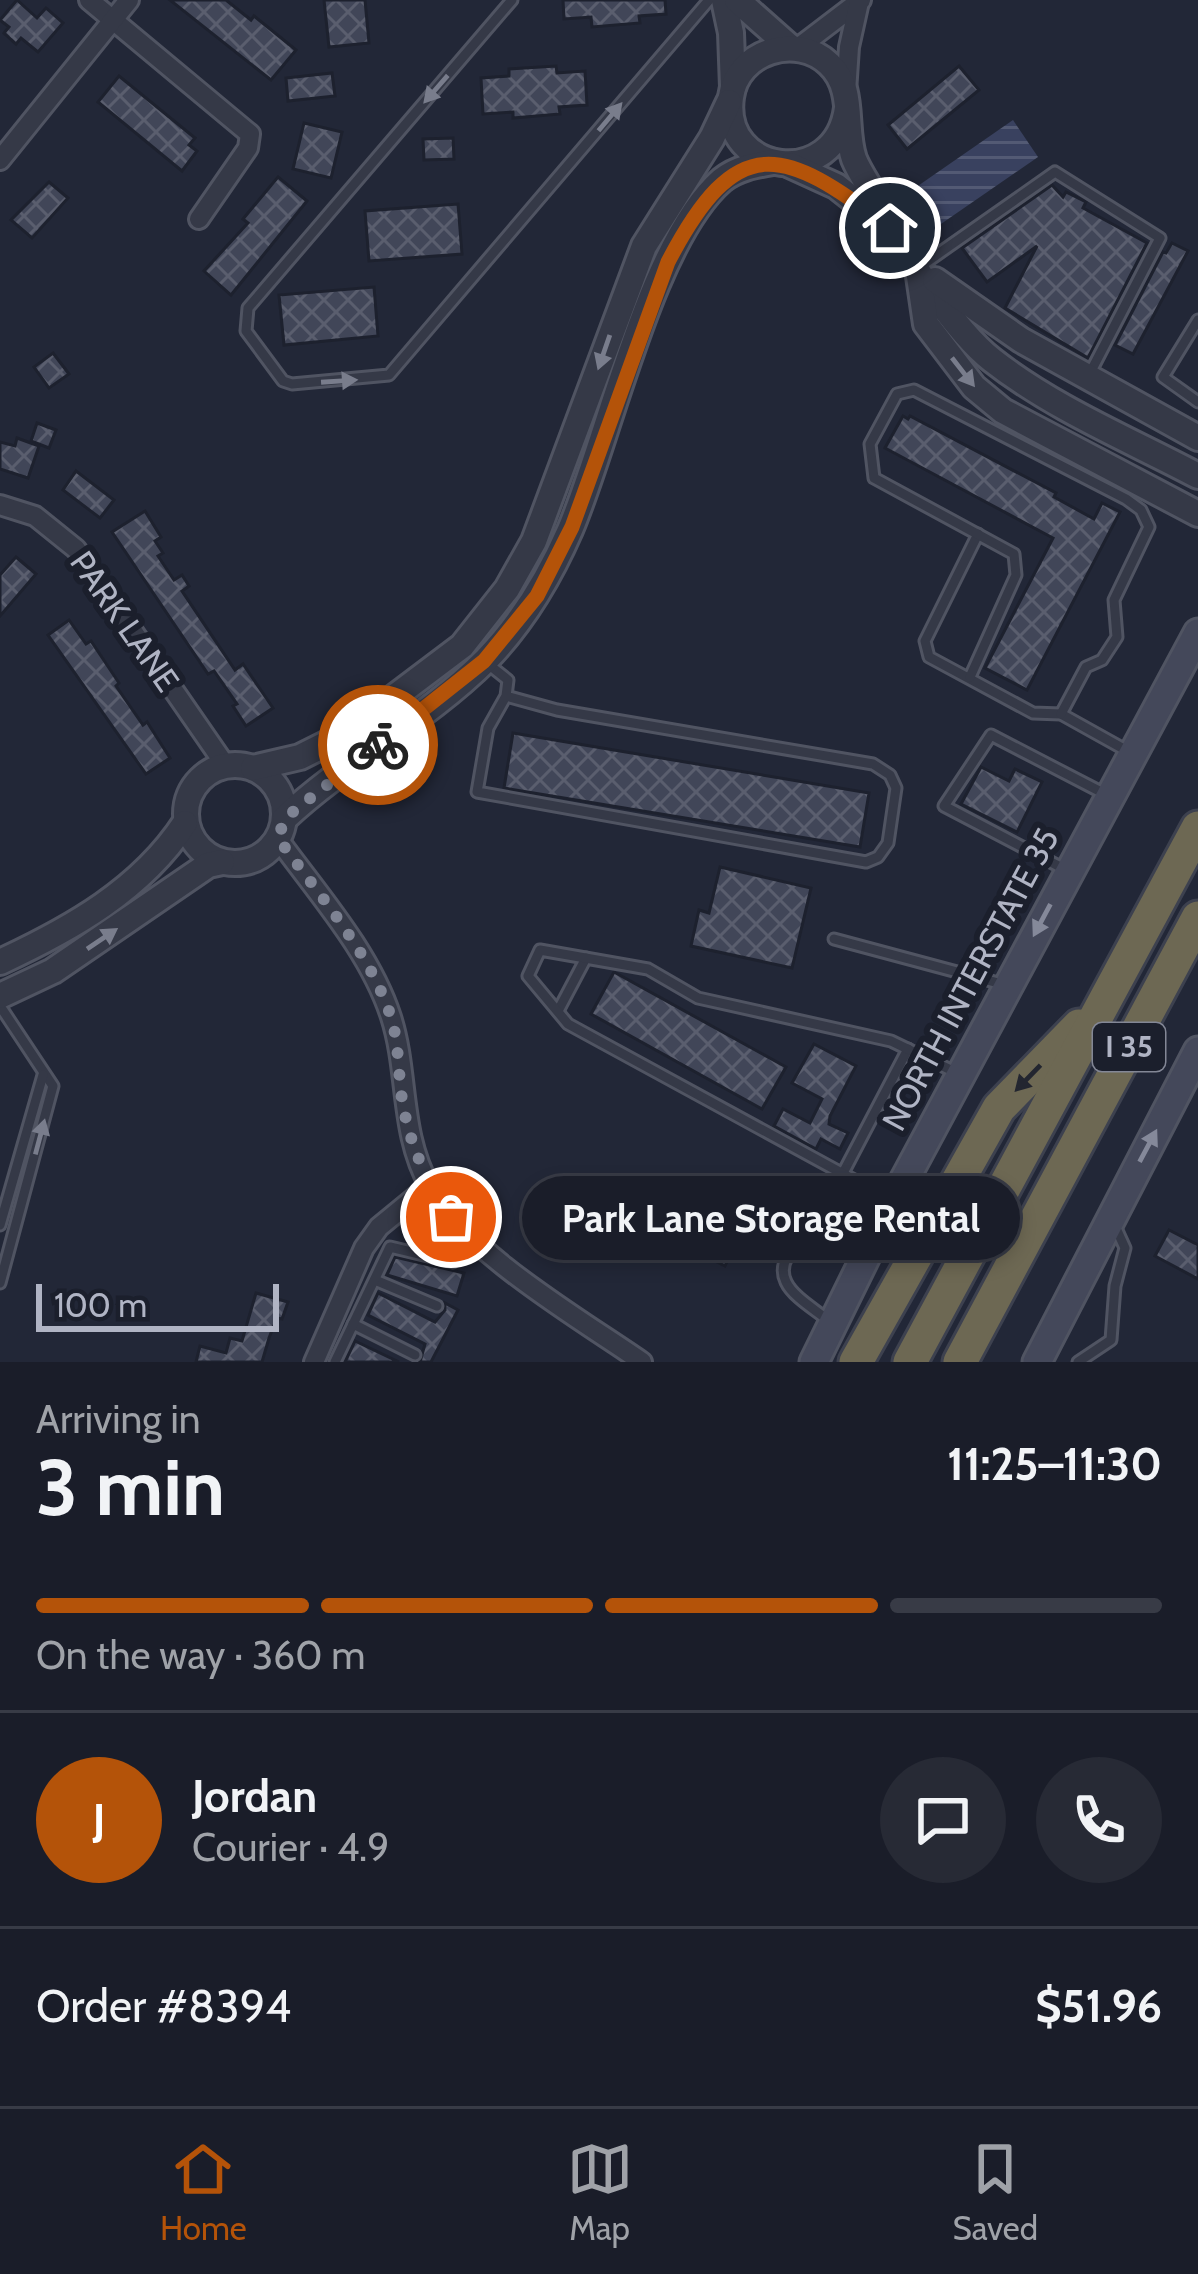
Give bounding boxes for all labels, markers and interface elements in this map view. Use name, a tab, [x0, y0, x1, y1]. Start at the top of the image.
one-way arrow	[423, 74, 450, 104]
one-way arrow	[596, 102, 622, 132]
pin	[839, 177, 941, 279]
icon: home	[857, 195, 923, 261]
one-way arrow	[593, 334, 612, 371]
one-way arrow	[950, 356, 975, 387]
one-way arrow	[321, 371, 358, 390]
street label: PARK LANE	[62, 543, 188, 699]
courier	[318, 685, 438, 805]
icon: bike	[345, 712, 411, 778]
street label: NORTH INTERSTATE 35	[873, 821, 1067, 1137]
one-way arrow	[1032, 903, 1053, 938]
one-way arrow	[86, 928, 118, 951]
road number: I 35	[1093, 1023, 1165, 1071]
one-way arrow	[1014, 1064, 1042, 1092]
one-way arrow	[32, 1118, 51, 1155]
one-way arrow	[1137, 1128, 1158, 1163]
pin	[400, 1166, 502, 1268]
callout: Park Lane Storage Rental	[523, 1175, 1021, 1259]
icon: bag	[418, 1184, 484, 1250]
text: Park Lane Storage Rental	[562, 1194, 980, 1242]
scale bar	[36, 1278, 279, 1331]
text: 100 m	[54, 1285, 147, 1325]
text: Arriving in	[36, 1395, 200, 1443]
text: 11:25–11:30	[947, 1437, 1162, 1491]
text: 3 min	[36, 1440, 225, 1535]
text: On the way · 360 m	[36, 1631, 365, 1679]
button: chat	[880, 1757, 1006, 1883]
button: phone	[1036, 1757, 1162, 1883]
text: Jordan	[192, 1769, 317, 1823]
text: J	[93, 1793, 105, 1847]
text: Courier · 4.9	[192, 1823, 389, 1871]
text: Order #8394	[36, 1979, 291, 2033]
text: $51.96	[1035, 1979, 1162, 2033]
tab: Home	[160, 2136, 247, 2248]
tab: Map	[567, 2136, 633, 2248]
tab: Saved	[952, 2136, 1038, 2248]

